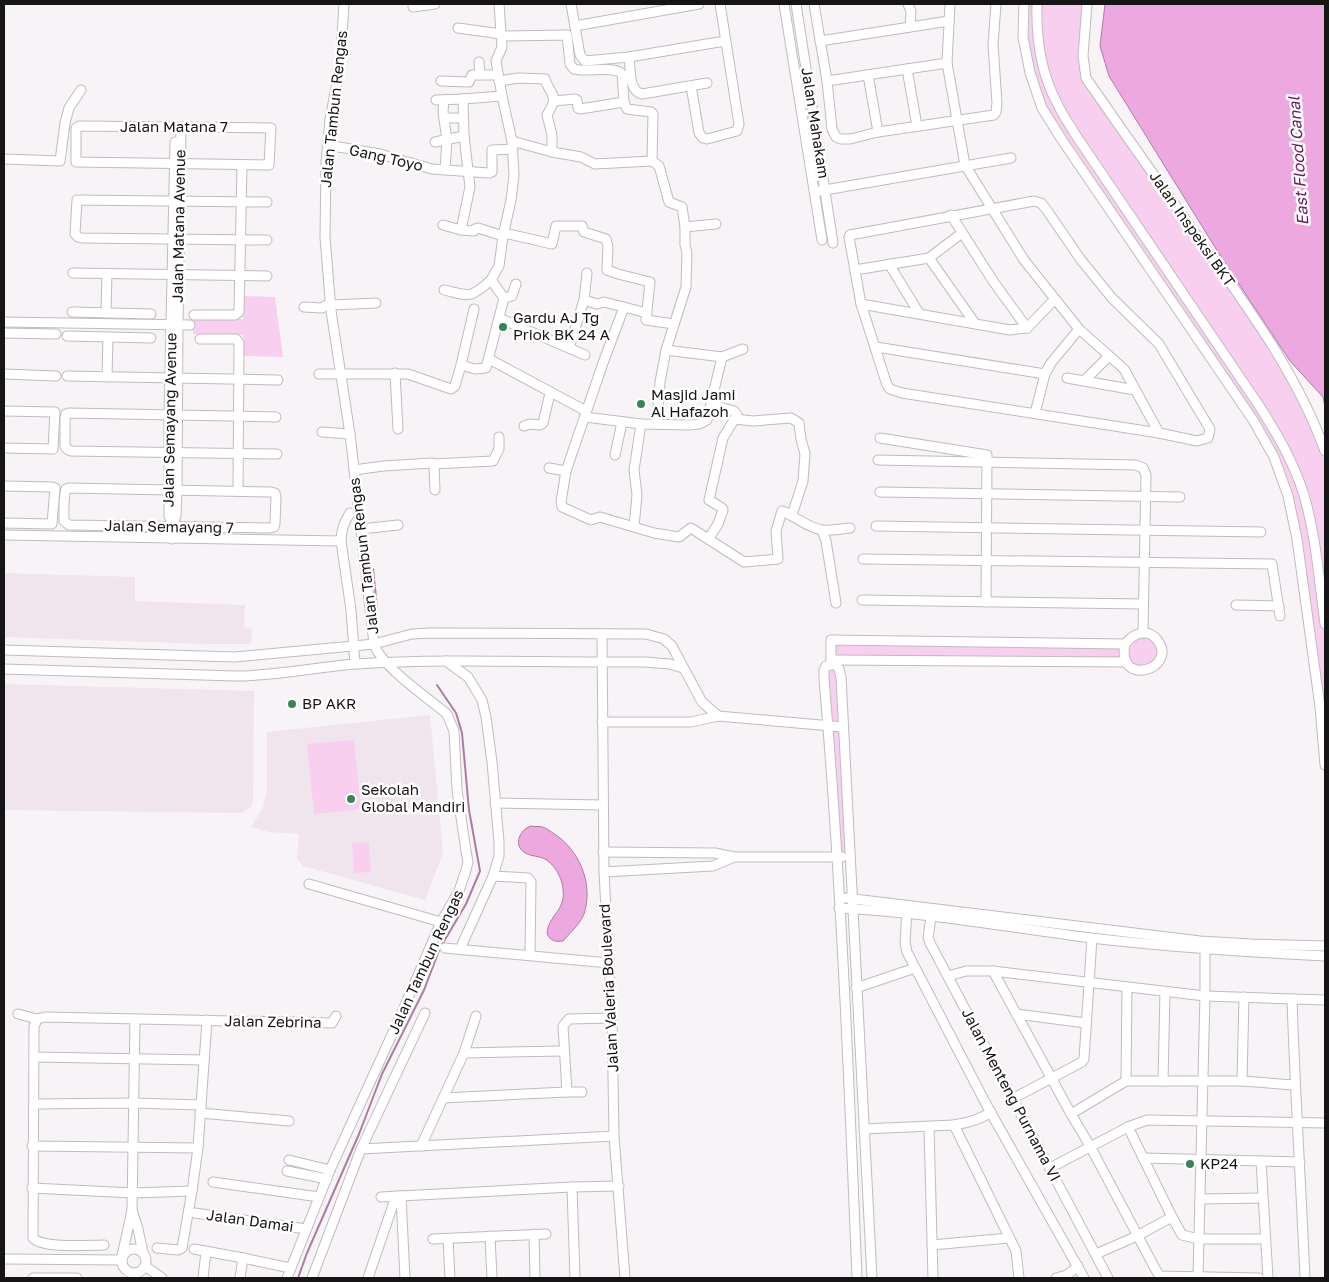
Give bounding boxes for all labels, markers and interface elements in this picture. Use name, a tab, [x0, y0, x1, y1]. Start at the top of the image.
street label: Jalan Tambun Rengas	[316, 30, 350, 188]
street label: Jalan Mahakam	[798, 66, 834, 180]
water label: East Flood Canal	[1283, 95, 1312, 226]
street label: Jalan Matana 7	[120, 117, 228, 135]
street label: Gang Toyo	[348, 140, 425, 174]
street label: Jalan Matana Avenue	[168, 149, 188, 303]
street label: Jalan Inspeksi BKT	[1146, 167, 1239, 290]
place label: Gardu AJ Tg Priok BK 24 A	[513, 308, 610, 343]
marker: Gardu AJ Tg Priok BK 24 A	[497, 321, 509, 333]
street label: Jalan Semayang Avenue	[158, 332, 180, 507]
place label: Masjid Jami Al Hafazoh	[651, 385, 735, 420]
marker: Masjid Jami Al Hafazoh	[635, 398, 647, 410]
street label: Jalan Tambun Rengas	[344, 477, 382, 635]
street label: Jalan Semayang 7	[104, 516, 234, 536]
place label: BP AKR	[302, 694, 356, 712]
marker: BP AKR	[286, 698, 298, 710]
place label: Sekolah Global Mandiri	[361, 780, 465, 815]
marker: Sekolah Global Mandiri	[345, 793, 357, 805]
street label: Jalan Tambun Rengas	[384, 886, 467, 1037]
street label: Jalan Valeria Boulevard	[595, 903, 621, 1073]
street label: Jalan Menteng Purnama VI	[959, 1005, 1065, 1184]
street label: Jalan Zebrina	[224, 1011, 322, 1031]
place label: KP24	[1200, 1154, 1238, 1172]
marker: KP24	[1184, 1158, 1196, 1170]
street label: Jalan Damai	[205, 1205, 295, 1235]

